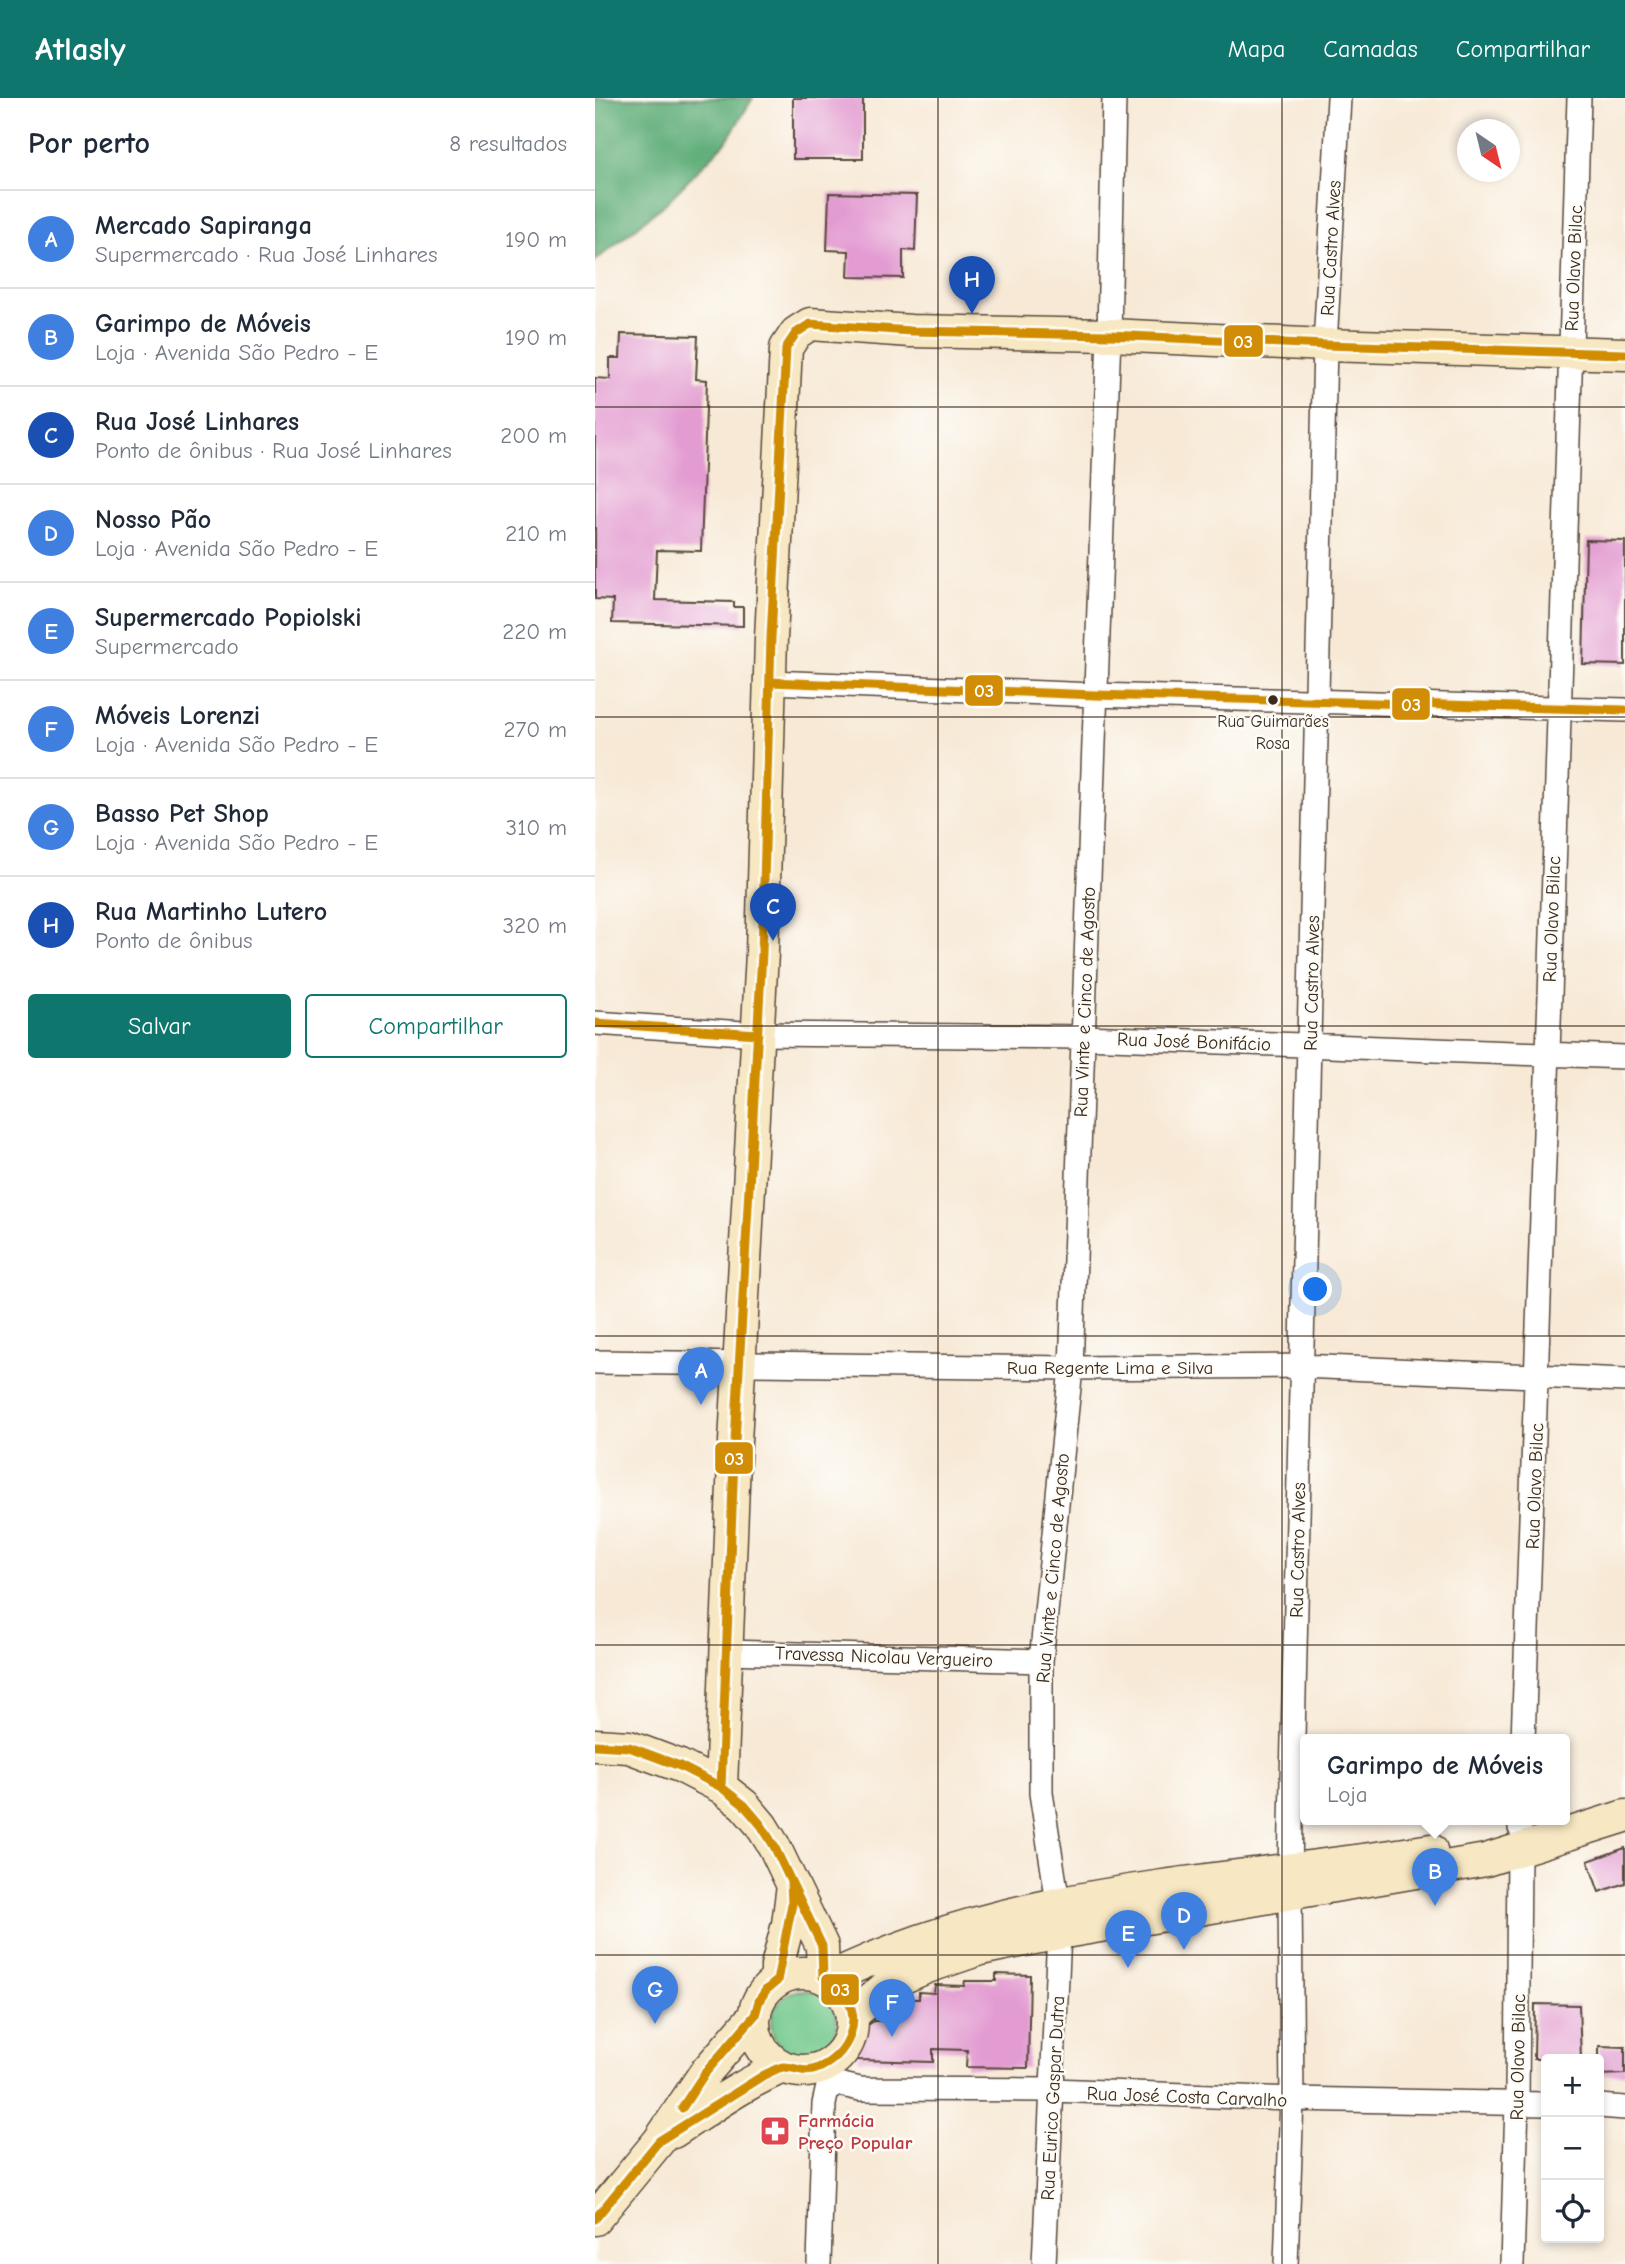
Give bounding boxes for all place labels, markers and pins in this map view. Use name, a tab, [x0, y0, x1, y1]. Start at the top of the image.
pin: H	[949, 256, 995, 314]
marker: Rua Guimarães Rosa	[1266, 693, 1280, 707]
place label: Rua Guimarães Rosa	[1217, 712, 1329, 753]
pin: C	[750, 883, 796, 941]
pin: A	[678, 1347, 724, 1405]
pin: B	[1412, 1848, 1458, 1906]
pin: D	[1161, 1892, 1207, 1950]
pin: E	[1105, 1910, 1151, 1968]
pin: G	[632, 1966, 678, 2024]
pin: F	[869, 1979, 915, 2037]
place label: Farmácia Preço Popular	[798, 2110, 913, 2154]
pharmacy icon: Farmácia Preço Popular	[758, 2114, 792, 2148]

